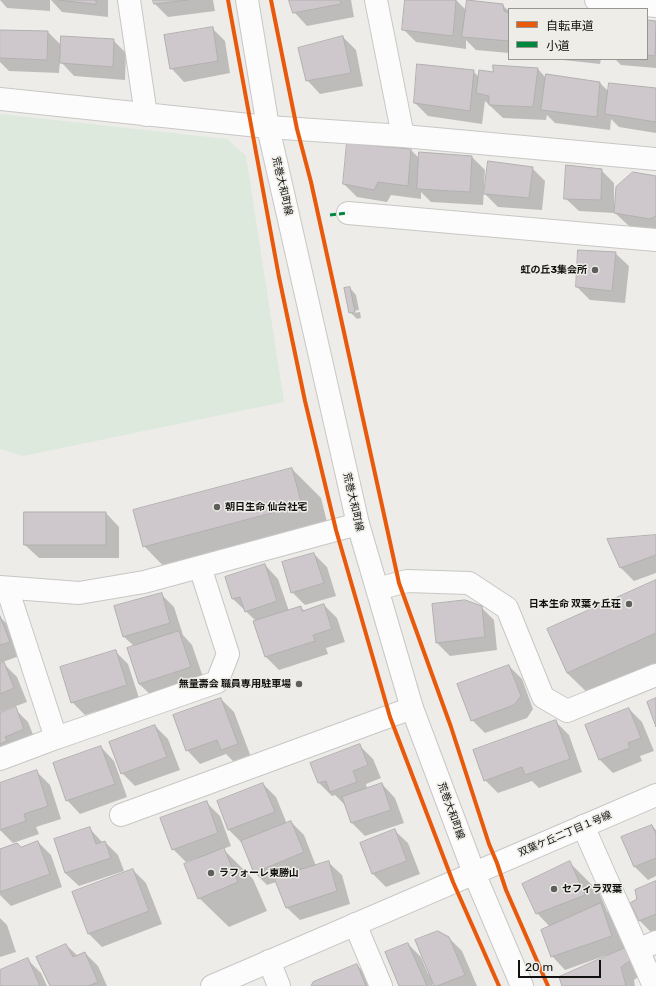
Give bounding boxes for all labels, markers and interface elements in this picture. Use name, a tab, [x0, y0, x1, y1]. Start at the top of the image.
legend	[508, 8, 648, 60]
text: 自転車道	[546, 19, 594, 33]
text: 小道	[546, 39, 570, 53]
street label: 荒巻大和町線	[269, 155, 295, 217]
place label: 虹の丘3集会所	[520, 264, 587, 276]
marker: 虹の丘3集会所	[590, 265, 600, 275]
street label: 荒巻大和町線	[340, 471, 366, 533]
place label: 朝日生命 仙台社宅	[225, 501, 307, 513]
marker: 朝日生命 仙台社宅	[212, 502, 222, 512]
place label: 日本生命 双葉ヶ丘荘	[529, 598, 621, 610]
marker: 日本生命 双葉ヶ丘荘	[624, 599, 634, 609]
place label: 無量壽会 職員専用駐車場	[179, 678, 291, 690]
marker: 無量壽会 職員専用駐車場	[294, 679, 304, 689]
street label: 荒巻大和町線	[435, 781, 467, 841]
street label: 双葉ケ丘二丁目１号線	[517, 809, 613, 859]
place label: ラフォーレ東勝山	[219, 867, 299, 879]
marker: ラフォーレ東勝山	[206, 868, 216, 878]
place label: セフィラ双葉	[562, 883, 622, 895]
marker: セフィラ双葉	[549, 884, 559, 894]
scale bar	[520, 952, 603, 978]
text: 20 m	[525, 960, 553, 974]

